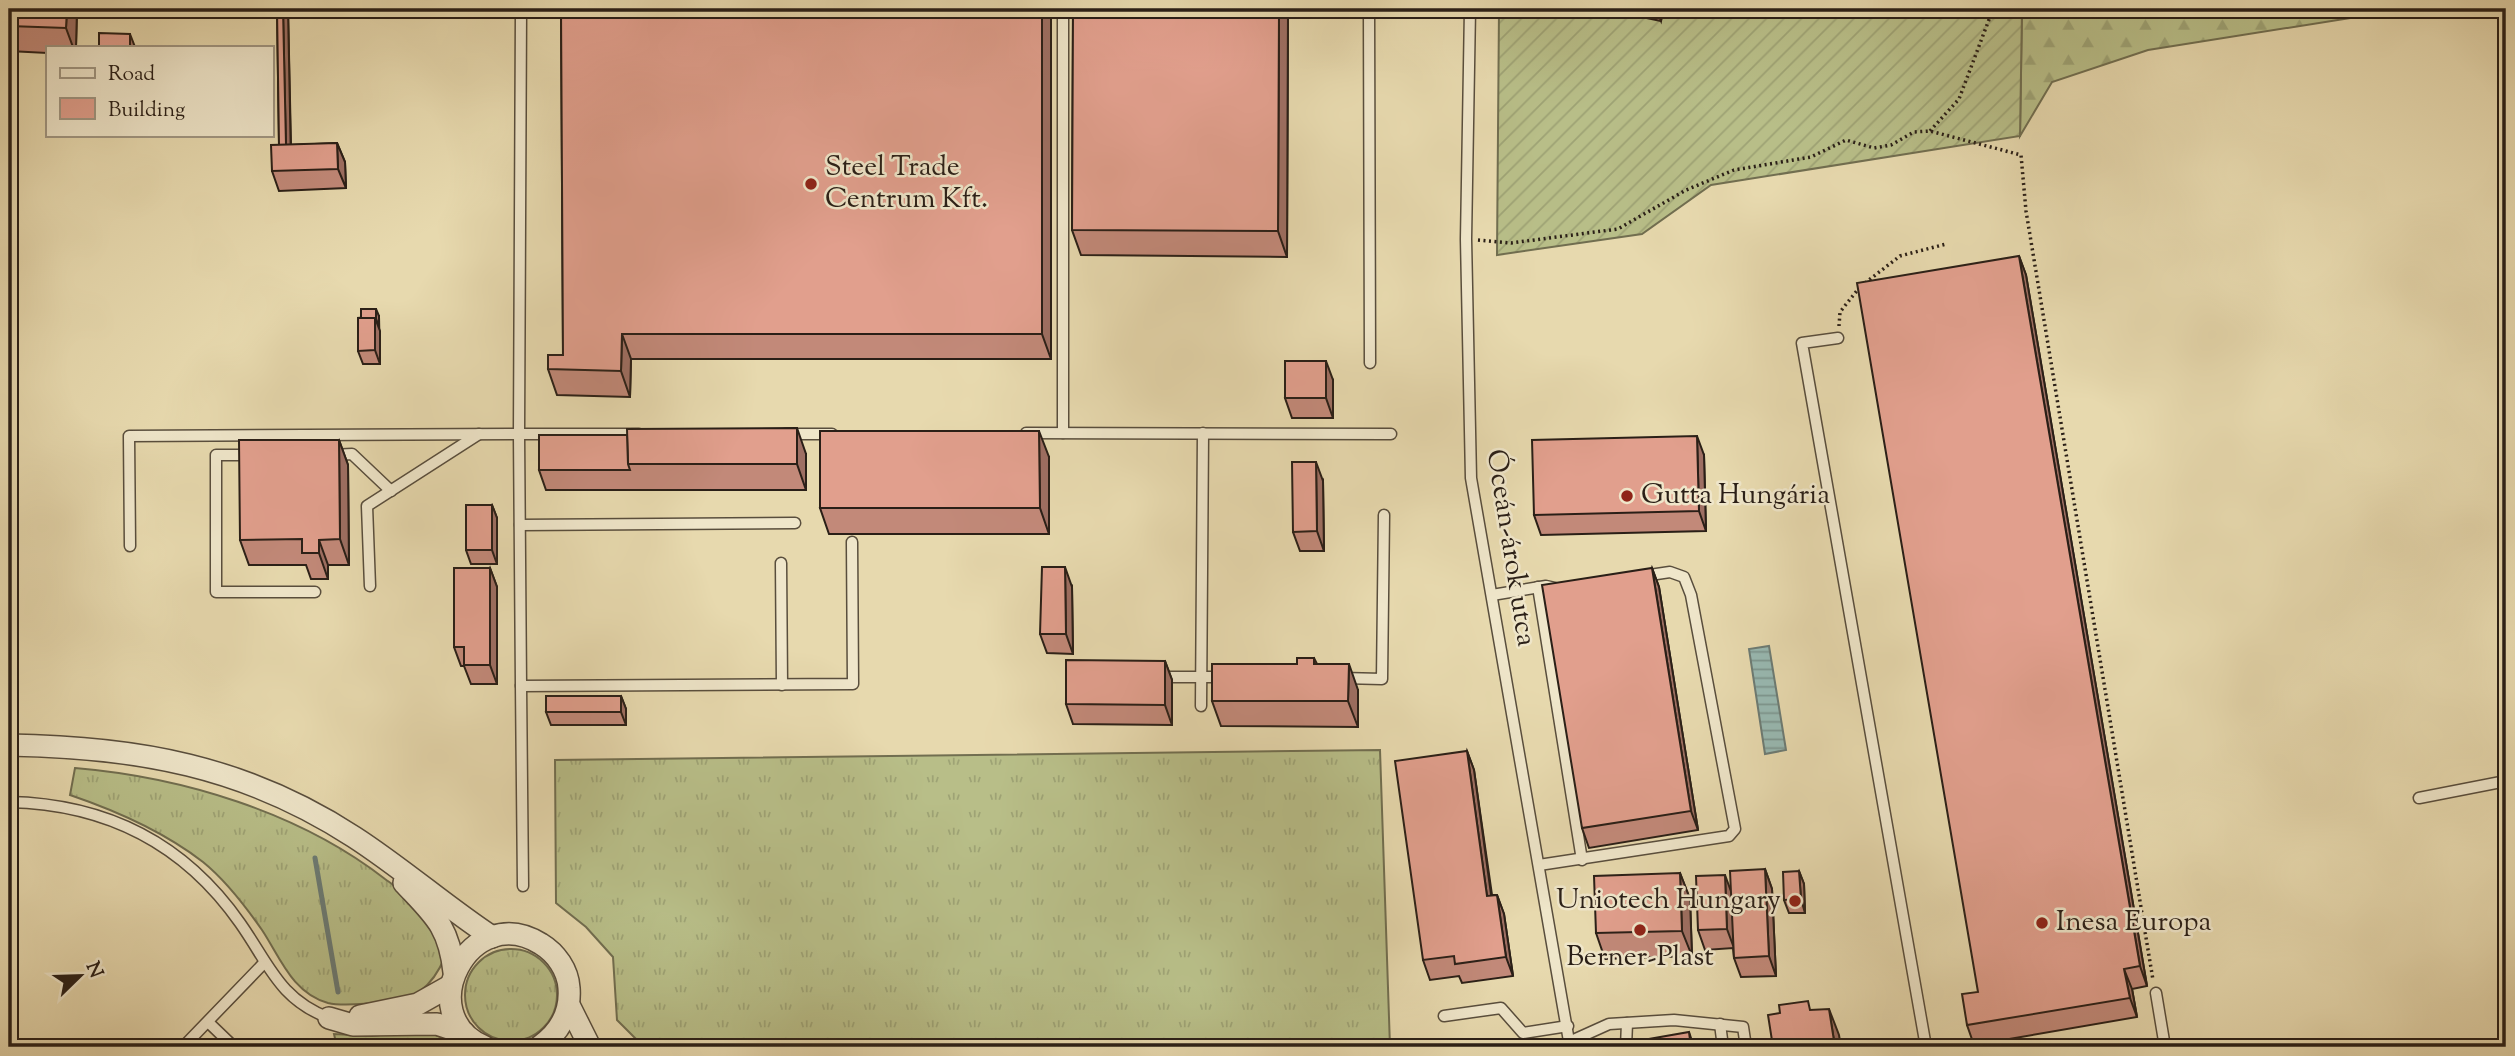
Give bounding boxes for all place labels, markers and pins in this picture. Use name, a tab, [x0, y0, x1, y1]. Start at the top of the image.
place label: Steel Trade Centrum Kft.	[825, 148, 988, 220]
marker: Steel Trade Centrum Kft.	[803, 176, 819, 192]
place label: Gutta Hungária	[1641, 476, 1830, 516]
marker: Gutta Hungária	[1619, 488, 1635, 504]
place label: Uniotech Hungary	[1556, 881, 1781, 921]
marker: Uniotech Hungary	[1787, 893, 1803, 909]
place label: Inesa Europa	[2056, 903, 2211, 943]
marker: Inesa Europa	[2034, 915, 2050, 931]
marker: Berner-Plast	[1632, 922, 1648, 938]
place label: Berner-Plast	[1566, 938, 1714, 978]

